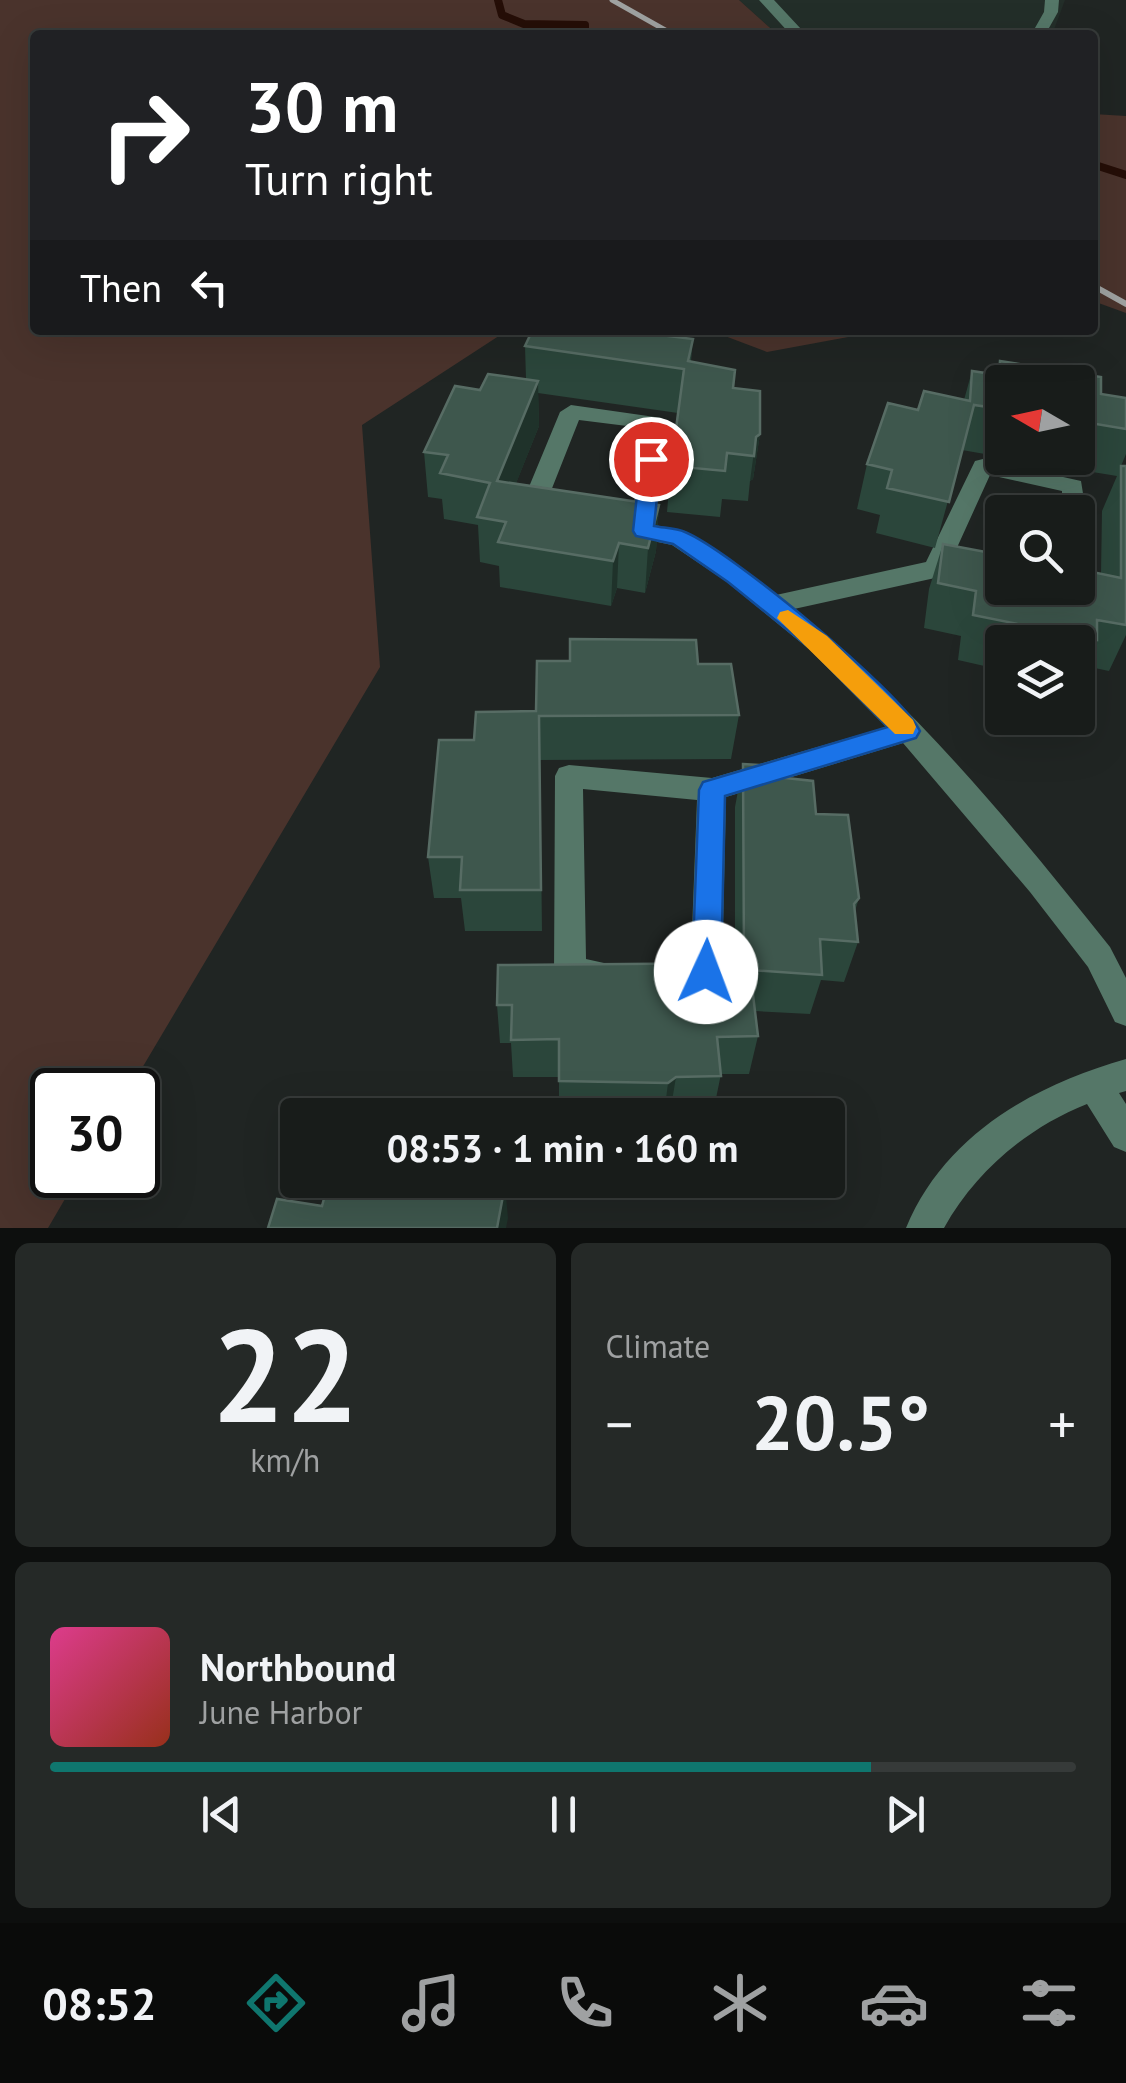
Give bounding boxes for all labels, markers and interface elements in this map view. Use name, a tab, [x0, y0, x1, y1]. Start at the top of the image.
text: 30 m	[245, 61, 398, 151]
icon: right	[80, 70, 210, 200]
text: Turn right	[245, 149, 433, 207]
icon: left	[182, 260, 237, 315]
text: Then	[80, 263, 162, 312]
north arrow	[985, 365, 1095, 475]
map controls	[985, 365, 1095, 735]
pin	[609, 417, 694, 502]
icon: arrive	[624, 432, 679, 487]
button: search	[985, 495, 1095, 605]
button: layers	[985, 625, 1095, 735]
position arrow	[654, 920, 758, 1024]
speed limit sign: 30	[30, 1068, 160, 1198]
text: 08:53 · 1 min · 160 m	[387, 1123, 738, 1172]
text: 22	[212, 1290, 359, 1458]
text: Climate	[606, 1325, 710, 1367]
text: 20.5°	[751, 1374, 930, 1471]
text: −	[606, 1388, 633, 1459]
text: +	[1048, 1388, 1076, 1459]
text: km/h	[250, 1439, 320, 1481]
text: Northbound	[200, 1642, 396, 1691]
text: June Harbor	[200, 1691, 362, 1733]
icon: previous	[194, 1787, 249, 1842]
icon: pause	[536, 1787, 591, 1842]
icon: next	[878, 1787, 933, 1842]
icon: directions	[241, 1968, 311, 2038]
icon: music	[396, 1968, 466, 2038]
icon: phone	[550, 1968, 620, 2038]
icon: climate	[705, 1968, 775, 2038]
icon: car	[859, 1968, 929, 2038]
icon: filters	[1014, 1968, 1084, 2038]
text: 08:52	[42, 1974, 156, 2032]

